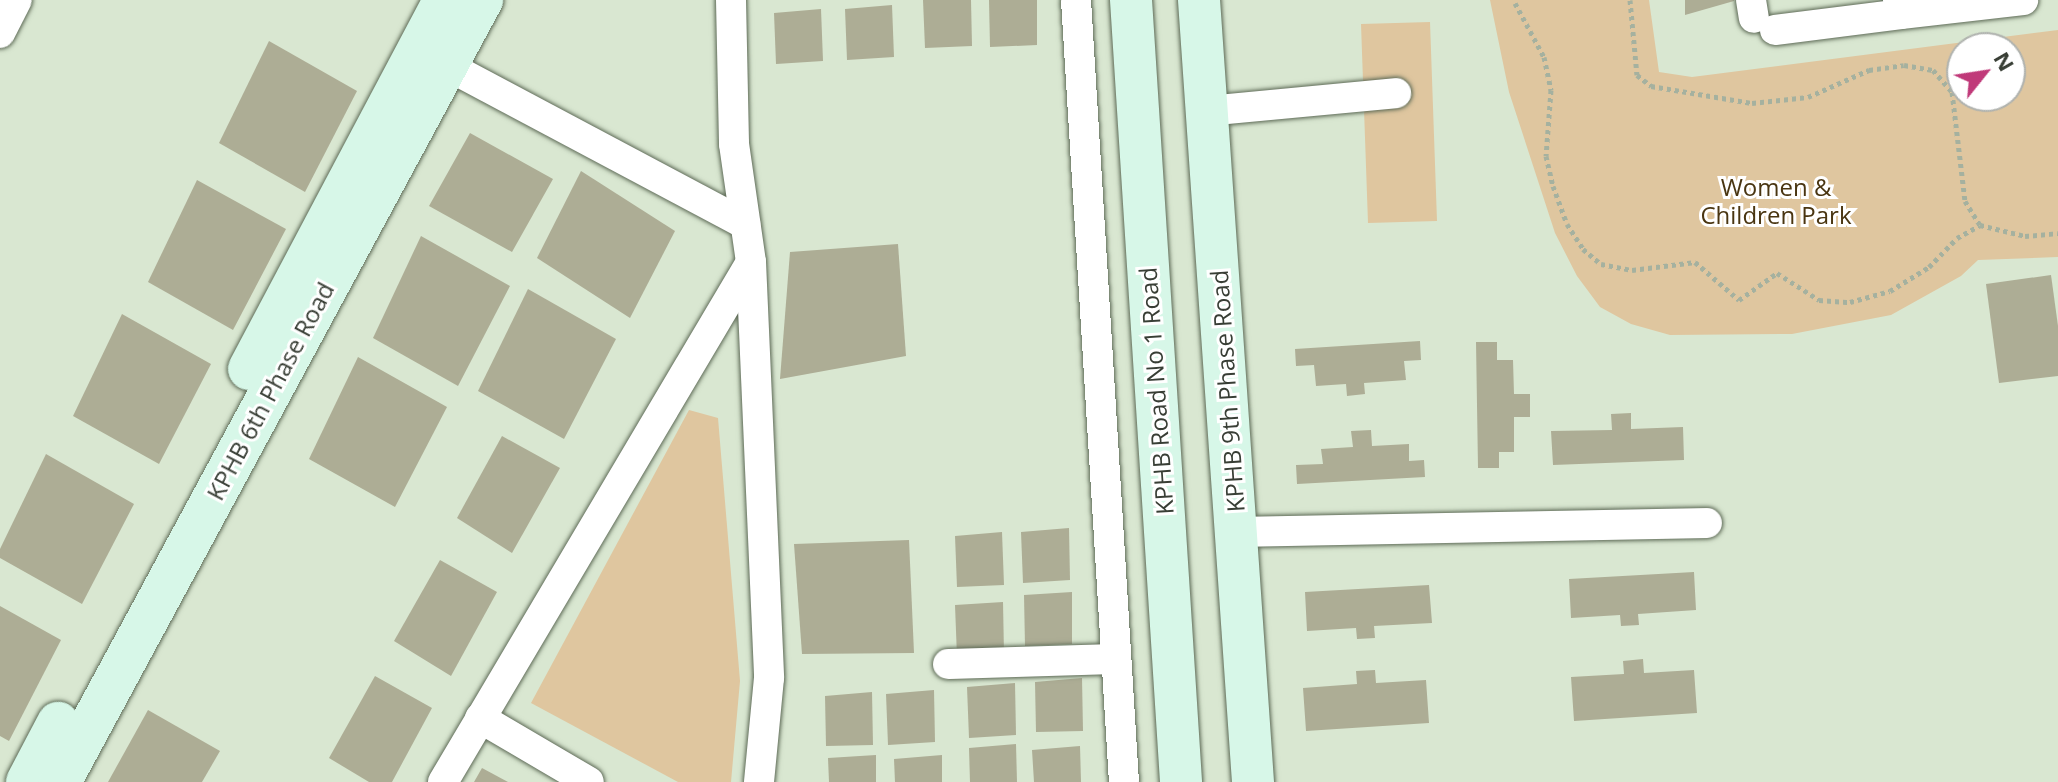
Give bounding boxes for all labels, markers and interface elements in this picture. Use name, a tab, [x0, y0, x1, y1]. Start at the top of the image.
north arrow	[1946, 32, 2026, 112]
text: N	[1988, 46, 2023, 76]
park label: Women & Children Park	[1700, 173, 1852, 229]
street label: KPHB Road No 1 Road	[1133, 266, 1179, 516]
street label: KPHB 9th Phase Road	[1204, 269, 1250, 513]
street label: KPHB 6th Phase Road	[200, 277, 340, 505]

